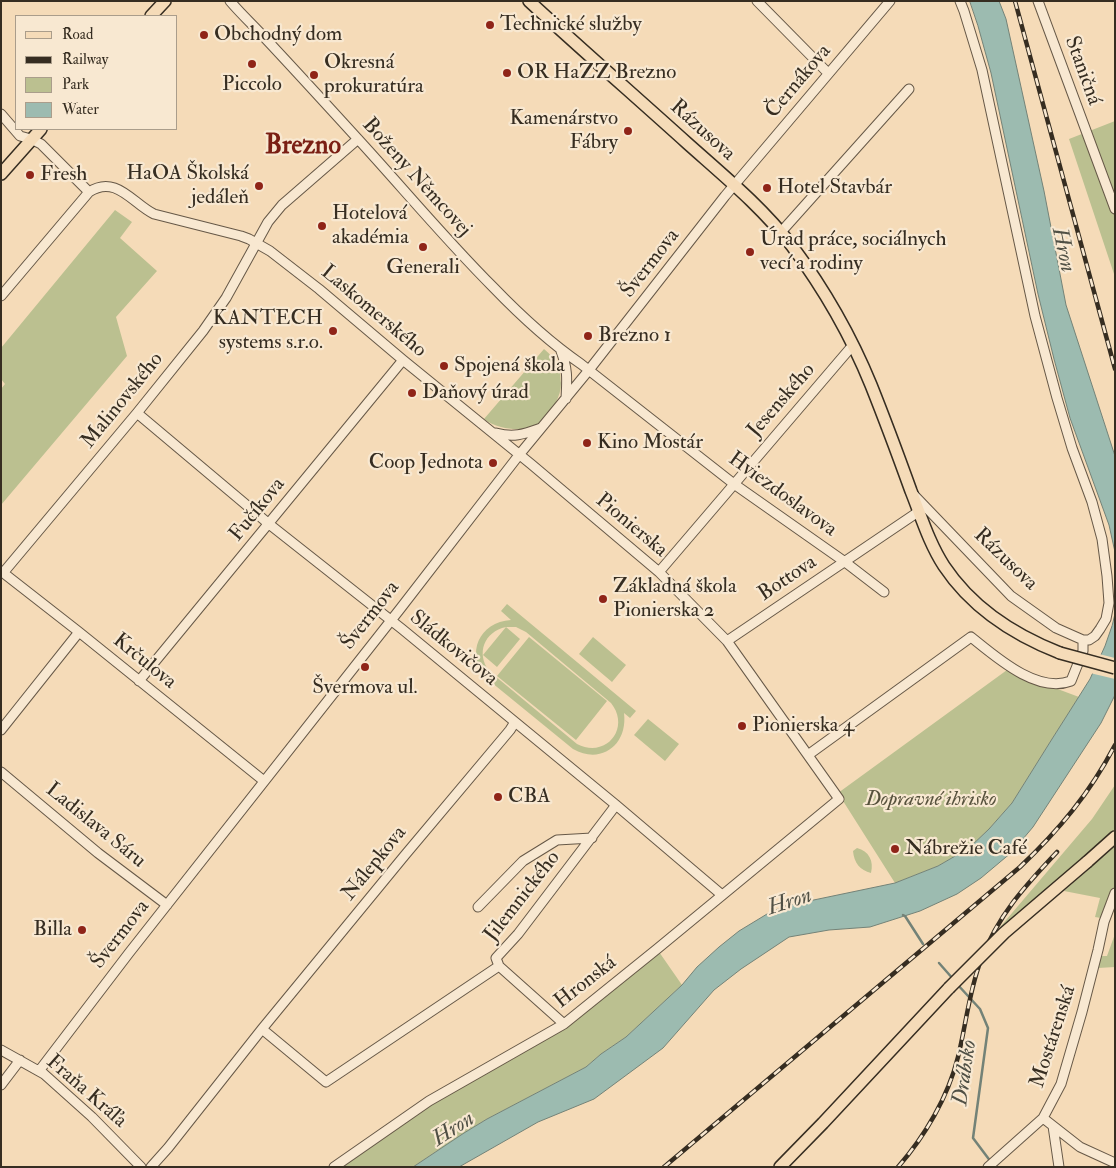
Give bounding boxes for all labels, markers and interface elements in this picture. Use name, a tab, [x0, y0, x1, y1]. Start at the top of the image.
place label: Technické služby	[500, 12, 642, 38]
legend	[15, 15, 178, 130]
marker: Technické služby	[484, 19, 496, 31]
place label: Obchodný dom	[214, 22, 342, 48]
text: Road	[62, 25, 93, 44]
marker: Obchodný dom	[198, 29, 210, 41]
street label: Staničná	[1058, 33, 1106, 109]
street label: Černákova	[761, 40, 837, 124]
text: Railway	[62, 50, 108, 69]
place label: Okresná prokuratúra	[324, 50, 424, 100]
marker: Piccolo	[246, 58, 258, 70]
place label: OR HaZZ Brezno	[517, 60, 676, 86]
marker: OR HaZZ Brezno	[501, 67, 513, 79]
marker: Okresná prokuratúra	[308, 69, 320, 81]
place label: Piccolo	[222, 72, 282, 98]
text: Park	[62, 75, 89, 94]
street label: Rázusova	[664, 95, 740, 167]
text: Water	[62, 100, 99, 119]
place label: Kamenárstvo Fábry	[509, 106, 618, 156]
street label: Boženy Němcovej	[356, 113, 476, 243]
marker: Kamenárstvo Fábry	[622, 125, 634, 137]
district label: Brezno	[265, 131, 341, 163]
place label: HaOA Školská jedáleň	[126, 161, 249, 211]
place label: Fresh	[40, 162, 87, 188]
marker: Fresh	[24, 169, 36, 181]
place label: Hotel Stavbár	[777, 175, 892, 201]
marker: HaOA Školská jedáleň	[253, 180, 265, 192]
marker: Hotel Stavbár	[761, 182, 773, 194]
place label: Hotelová akadémia	[332, 201, 409, 251]
marker: Hotelová akadémia	[316, 220, 328, 232]
street label: Švermova	[616, 224, 686, 304]
water label: Hron	[1044, 225, 1080, 275]
place label: Úrad práce, sociálnych vecí a rodiny	[760, 227, 946, 277]
marker: Generali	[417, 241, 429, 253]
marker: Úrad práce, sociálnych vecí a rodiny	[744, 246, 756, 258]
place label: Generali	[386, 255, 460, 281]
street label: Laskomerského	[315, 260, 431, 364]
place label: KANTECH systems s.r.o.	[213, 306, 323, 356]
place label: Brezno 1	[598, 323, 671, 349]
marker: KANTECH systems s.r.o.	[327, 325, 339, 337]
marker: Brezno 1	[582, 330, 594, 342]
street label: Malinovského	[77, 348, 169, 454]
place label: Spojená škola	[454, 353, 565, 379]
street label: Jesenského	[743, 359, 821, 443]
marker: Spojená škola	[438, 360, 450, 372]
place label: Daňový úrad	[422, 380, 529, 406]
marker: Daňový úrad	[406, 387, 418, 399]
place label: Kino Mostár	[597, 430, 703, 456]
marker: Kino Mostár	[581, 437, 593, 449]
street label: Hviezdoslavova	[723, 447, 841, 543]
place label: Coop Jednota	[369, 450, 483, 476]
marker: Coop Jednota	[487, 457, 499, 469]
street label: Fučíkova	[225, 473, 291, 547]
street label: Pionierska	[590, 489, 672, 563]
street label: Rázusova	[968, 523, 1042, 597]
street label: Bottova	[754, 550, 822, 608]
place label: Základná škola Pionierska 2	[613, 574, 737, 624]
street label: Švermova	[336, 576, 406, 656]
marker: Základná škola Pionierska 2	[597, 593, 609, 605]
street label: Sládkovičova	[404, 606, 502, 692]
street label: Krčulova	[107, 629, 181, 695]
marker: Švermova ul.	[359, 661, 371, 673]
place label: Švermova ul.	[312, 675, 418, 701]
place label: Pionierska 4	[752, 713, 854, 739]
marker: Pionierska 4	[736, 720, 748, 732]
street label: Ladislava Sáru	[40, 778, 150, 874]
place label: CBA	[508, 784, 550, 810]
park label: Dopravné ihrisko	[865, 787, 997, 813]
marker: CBA	[492, 791, 504, 803]
street label: Nálepkova	[337, 822, 413, 906]
place label: Nábrežie Café	[905, 836, 1027, 862]
marker: Nábrežie Café	[889, 843, 901, 855]
street label: Jilemnického	[480, 846, 566, 948]
water label: Hron	[765, 884, 815, 922]
street label: Švermova	[86, 895, 156, 975]
place label: Billa	[33, 917, 72, 943]
marker: Billa	[76, 924, 88, 936]
street label: Hronská	[550, 951, 622, 1015]
street label: Mostárenská	[1026, 983, 1082, 1091]
water label: Drábsko	[948, 1038, 984, 1108]
street label: Fraňa Kráľa	[40, 1050, 132, 1134]
water label: Hron	[428, 1107, 480, 1153]

